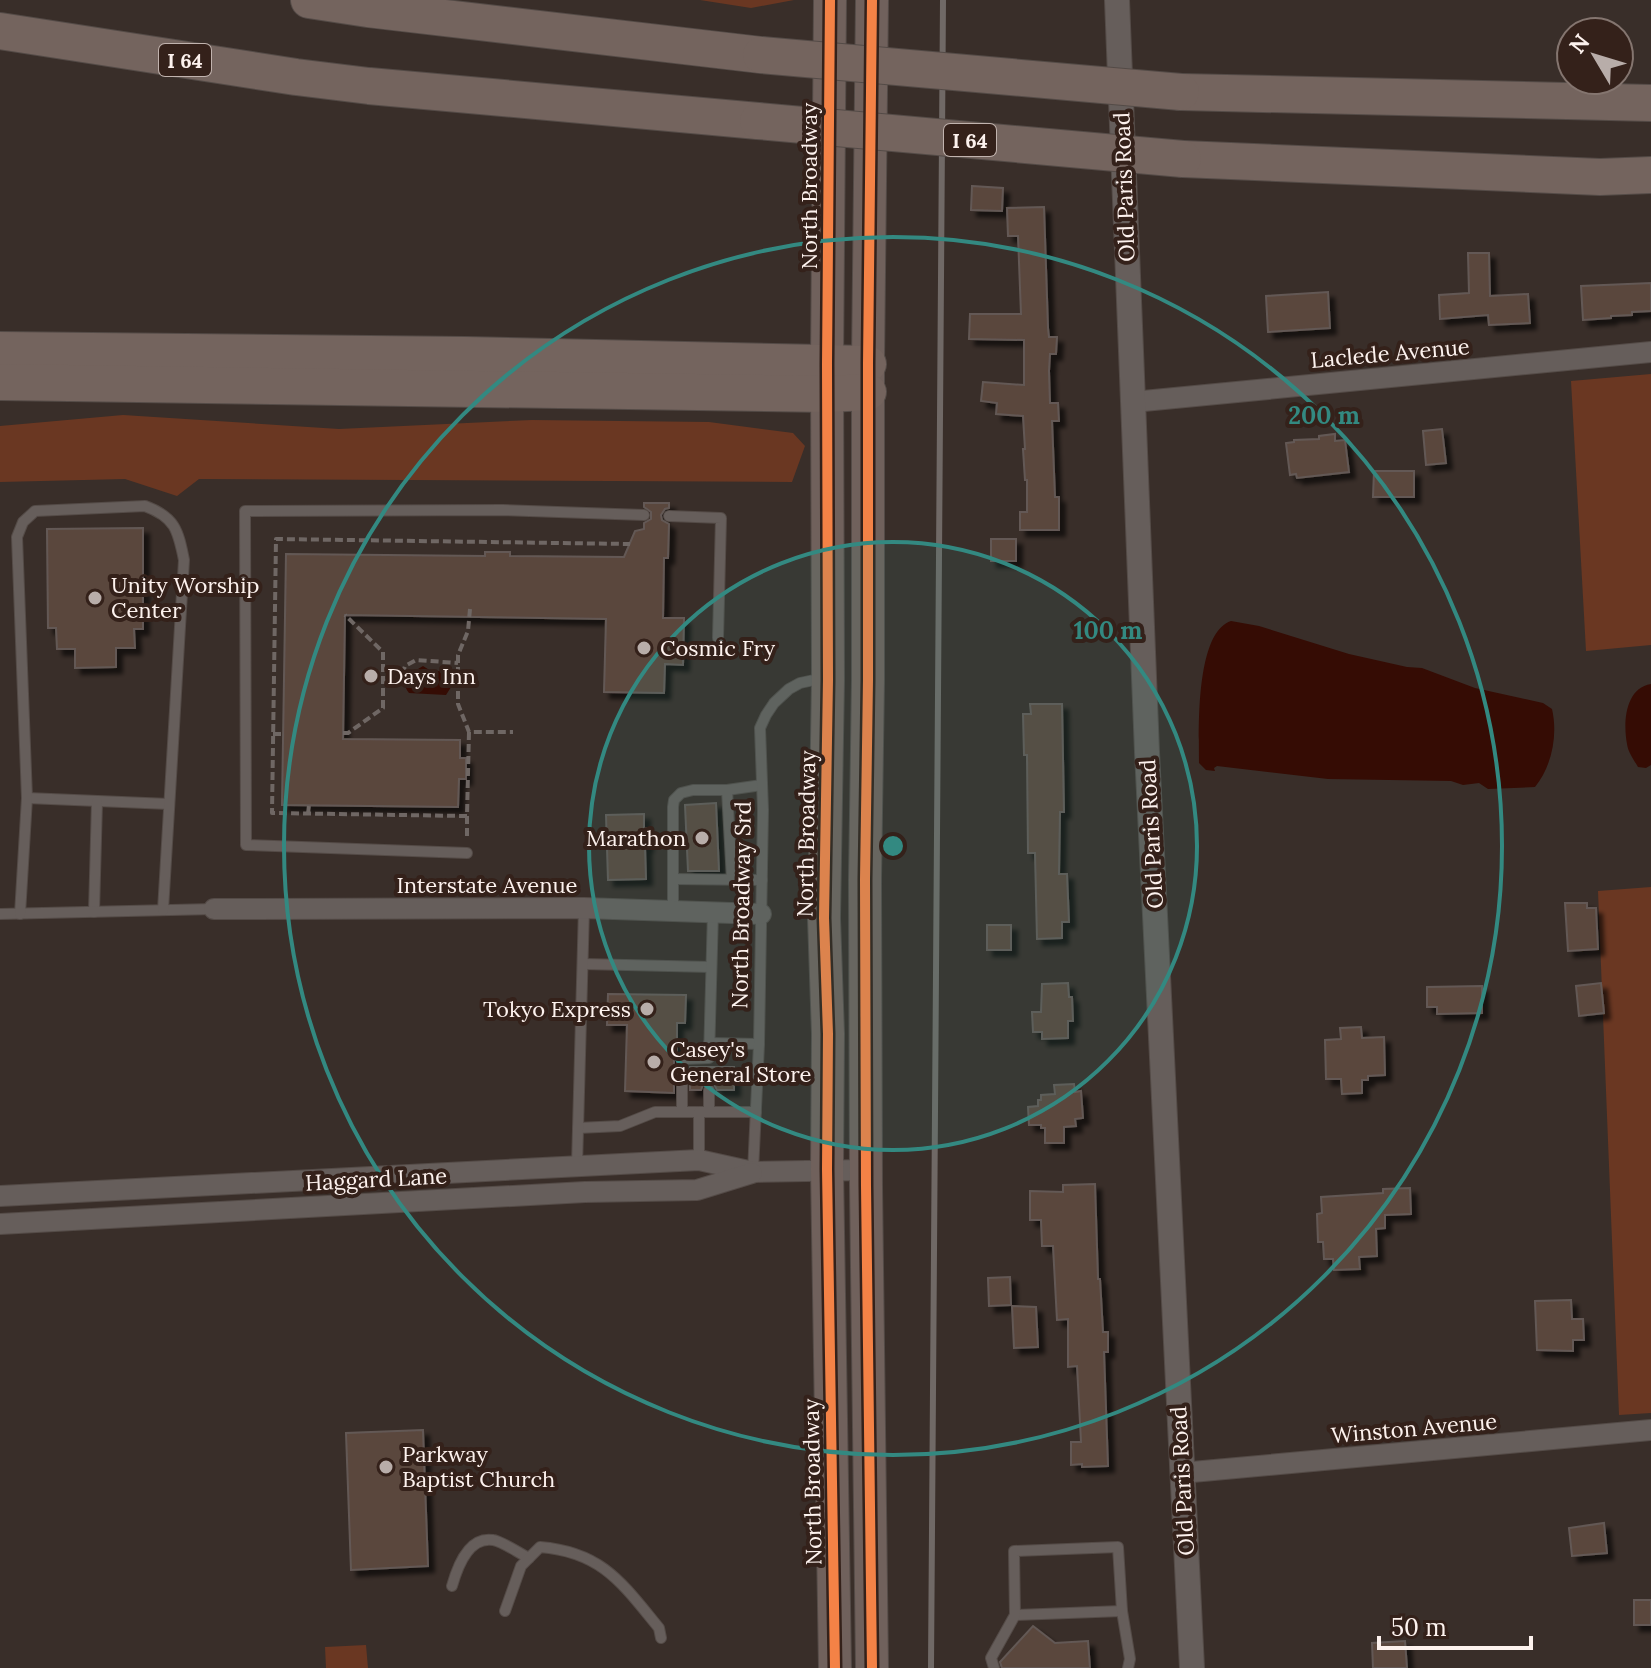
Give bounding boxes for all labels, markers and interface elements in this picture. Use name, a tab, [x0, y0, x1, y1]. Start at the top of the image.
north arrow	[1555, 16, 1635, 96]
text: N	[1563, 28, 1596, 59]
road number: I 64	[159, 44, 211, 76]
street label: North Broadway	[795, 102, 823, 269]
street label: Old Paris Road	[1107, 112, 1141, 262]
road number: I 64	[944, 124, 996, 156]
street label: Laclede Avenue	[1309, 332, 1471, 374]
text: 200 m	[1288, 400, 1360, 431]
place label: Unity Worship Center	[111, 571, 260, 624]
marker: Unity Worship Center	[86, 589, 104, 607]
text: 100 m	[1074, 615, 1142, 646]
place label: Cosmic Fry	[660, 634, 776, 662]
marker: Cosmic Fry	[635, 639, 653, 657]
place label: Days Inn	[387, 662, 476, 690]
marker: Days Inn	[362, 667, 380, 685]
street label: North Broadway	[791, 750, 821, 918]
street label: Old Paris Road	[1133, 759, 1169, 909]
street label: North Broadway Srd	[725, 801, 757, 1009]
place label: Marathon	[586, 824, 686, 852]
marker: Marathon	[693, 829, 711, 847]
centre of rings	[879, 832, 907, 860]
street label: Interstate Avenue	[396, 871, 578, 899]
place label: Tokyo Express	[483, 995, 631, 1023]
marker: Tokyo Express	[638, 1000, 656, 1018]
place label: Casey's General Store	[670, 1035, 812, 1088]
marker: Casey's General Store	[645, 1053, 663, 1071]
street label: Haggard Lane	[304, 1161, 448, 1197]
street label: North Broadway	[797, 1398, 827, 1566]
street label: Old Paris Road	[1164, 1406, 1200, 1556]
street label: Winston Avenue	[1330, 1407, 1498, 1449]
place label: Parkway Baptist Church	[402, 1440, 555, 1493]
marker: Parkway Baptist Church	[377, 1458, 395, 1476]
scale bar	[1379, 1600, 1531, 1650]
text: 50 m	[1391, 1612, 1447, 1643]

